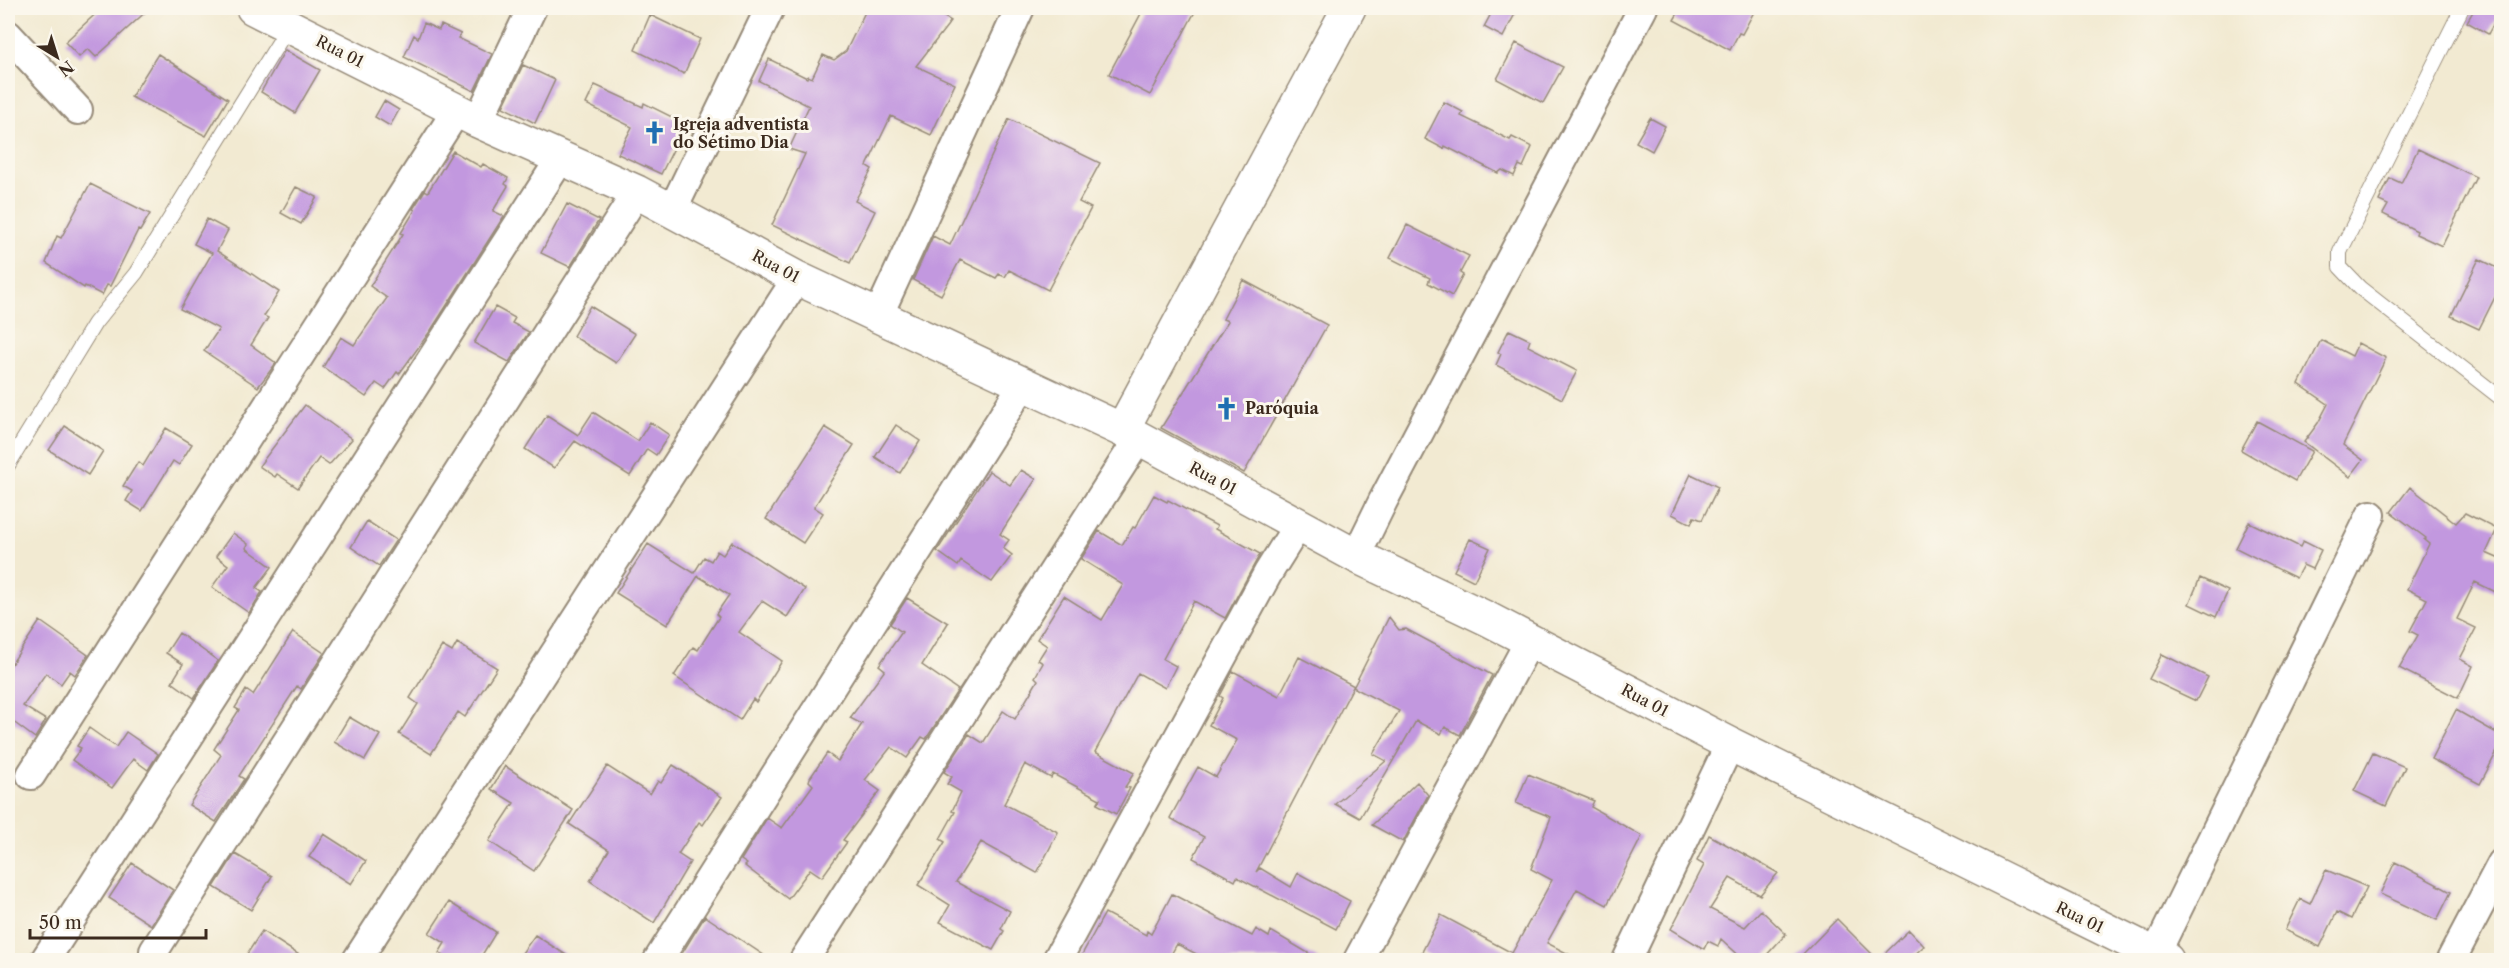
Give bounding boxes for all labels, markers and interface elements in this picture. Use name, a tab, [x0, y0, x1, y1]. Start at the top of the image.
north arrow	[27, 27, 87, 87]
street label: Rua 01	[313, 31, 367, 72]
text: N	[55, 57, 78, 81]
place label: Igreja adventista do Sétimo Dia	[673, 114, 810, 152]
church icon: Igreja adventista do Sétimo Dia	[642, 120, 668, 146]
street label: Rua 01	[749, 245, 803, 287]
church icon: Paróquia	[1214, 395, 1240, 421]
place label: Paróquia	[1245, 398, 1320, 418]
street label: Rua 01	[1186, 457, 1240, 499]
street label: Rua 01	[1618, 679, 1672, 721]
street label: Rua 01	[2053, 897, 2108, 937]
scale bar	[30, 902, 206, 940]
text: 50 m	[39, 912, 82, 934]

